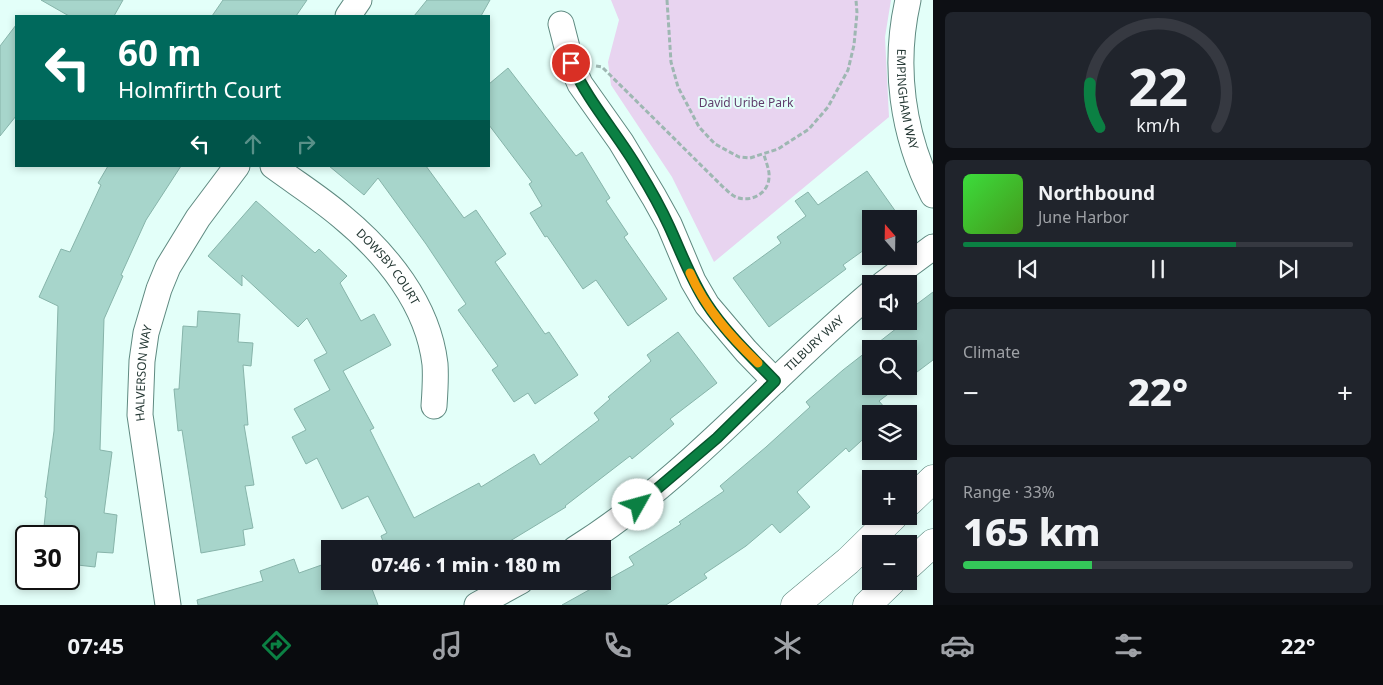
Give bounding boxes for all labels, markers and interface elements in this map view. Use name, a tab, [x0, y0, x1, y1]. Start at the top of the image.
text: 60 m	[118, 29, 201, 76]
icon: left	[35, 35, 100, 100]
pin	[550, 42, 592, 84]
street label: EMPINGHAM WAY	[893, 48, 923, 152]
icon: arrive	[557, 49, 585, 77]
text: 22	[1128, 50, 1188, 121]
text: Holmfirth Court	[118, 74, 281, 104]
park label: David Uribe Park	[699, 94, 794, 111]
text: km/h	[1136, 113, 1180, 137]
icon: left	[186, 130, 214, 158]
icon: ahead	[239, 130, 267, 158]
icon: right	[292, 130, 320, 158]
text: Northbound	[1038, 180, 1155, 206]
text: June Harbor	[1038, 206, 1129, 228]
north arrow	[862, 210, 918, 265]
map controls	[862, 210, 917, 590]
street label: DOWSBY COURT	[353, 225, 424, 308]
icon: previous	[1014, 255, 1042, 283]
icon: pause	[1144, 255, 1172, 283]
icon: next	[1274, 255, 1302, 283]
button: sound	[862, 275, 917, 330]
street label: TILBURY WAY	[781, 311, 848, 375]
street label: HALVERSON WAY	[131, 323, 156, 423]
button: search	[862, 340, 917, 395]
text: Climate	[963, 341, 1020, 363]
text: 22°	[1128, 365, 1188, 417]
text: −	[963, 373, 979, 411]
text: +	[1337, 373, 1353, 411]
button: layers	[862, 405, 917, 460]
button: +	[862, 470, 917, 525]
position arrow	[611, 478, 663, 530]
text: Range · 33%	[963, 481, 1055, 503]
text: 165 km	[963, 505, 1101, 557]
speed limit sign: 30	[15, 525, 80, 590]
button: −	[862, 535, 917, 590]
text: 07:46 · 1 min · 180 m	[371, 552, 561, 578]
icon: directions	[259, 628, 294, 663]
icon: music	[430, 628, 465, 663]
icon: phone	[600, 628, 635, 663]
icon: climate	[770, 628, 805, 663]
icon: car	[940, 628, 975, 663]
icon: filters	[1111, 628, 1146, 663]
text: 07:45	[68, 630, 124, 660]
text: 22°	[1281, 630, 1315, 660]

